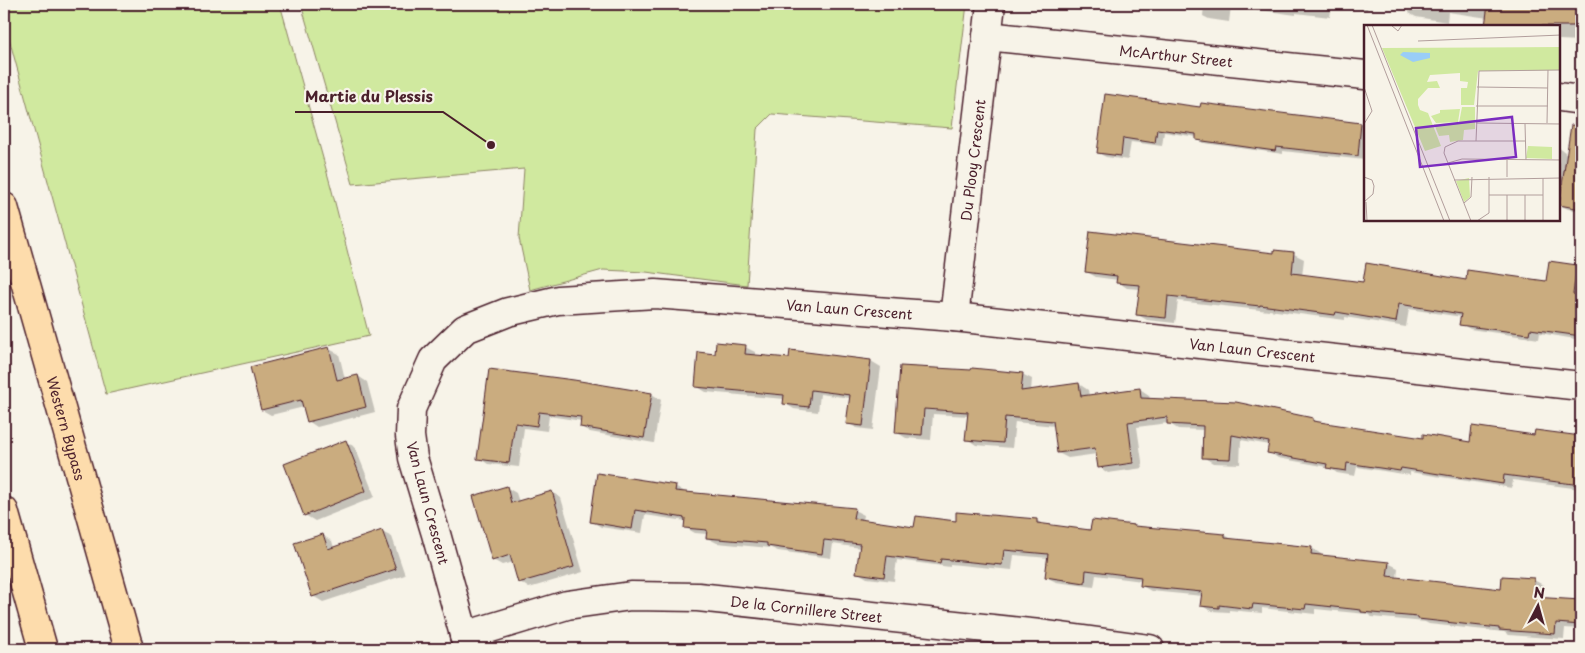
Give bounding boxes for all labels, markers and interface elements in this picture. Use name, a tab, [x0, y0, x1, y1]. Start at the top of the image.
inset map	[1364, 25, 1560, 221]
street label: McArthur Street	[1118, 39, 1234, 72]
callout: Martie du Plessis	[295, 82, 443, 112]
text: Martie du Plessis	[305, 84, 433, 107]
street label: Du Plooy Crescent	[955, 98, 990, 222]
street label: Van Laun Crescent	[785, 294, 913, 324]
street label: Van Laun Crescent	[1188, 332, 1317, 367]
street label: Western Bypass	[42, 374, 91, 483]
street label: Van Laun Crescent	[401, 439, 455, 567]
north arrow	[1512, 580, 1562, 630]
text: N	[1533, 582, 1546, 604]
street label: De la Cornillere Street	[729, 590, 884, 627]

